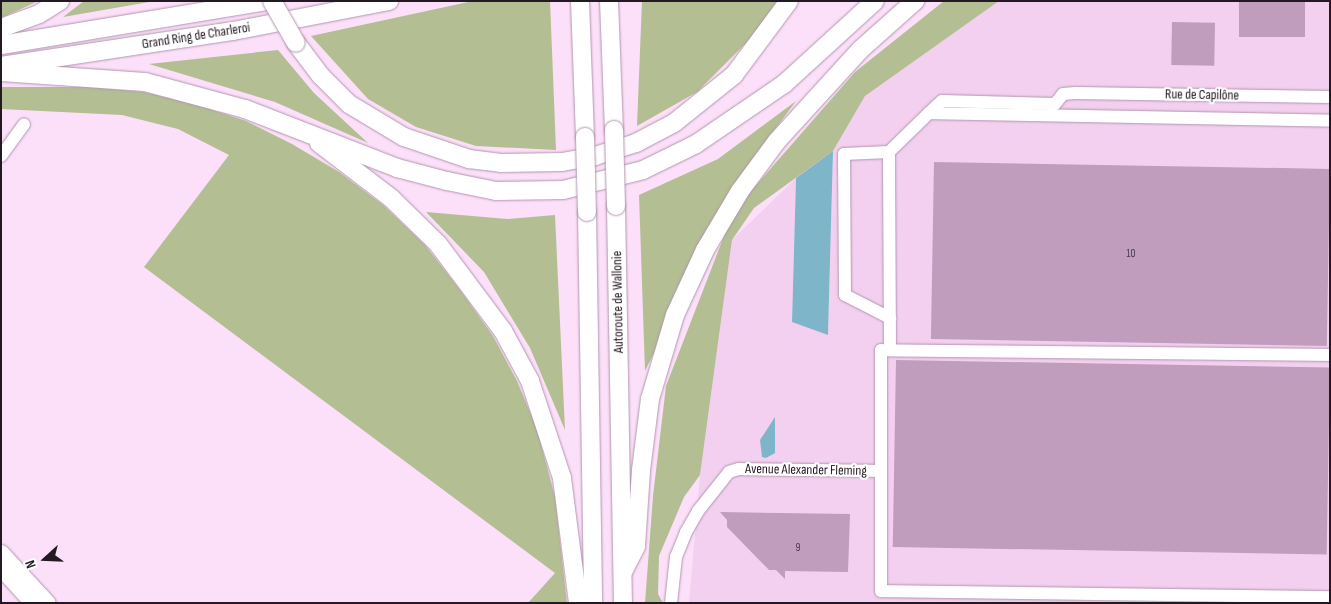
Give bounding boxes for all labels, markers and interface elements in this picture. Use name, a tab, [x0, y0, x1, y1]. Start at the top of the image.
street label: Grand Ring de Charleroi	[141, 19, 251, 53]
street label: Rue de Capilône	[1165, 86, 1239, 104]
house number: 10	[1127, 247, 1135, 261]
street label: Autoroute de Wallonie	[609, 251, 627, 353]
street label: Avenue Alexander Fleming	[745, 461, 867, 479]
north arrow	[20, 534, 70, 584]
house number: 9	[796, 541, 800, 555]
text: N	[21, 558, 40, 571]

